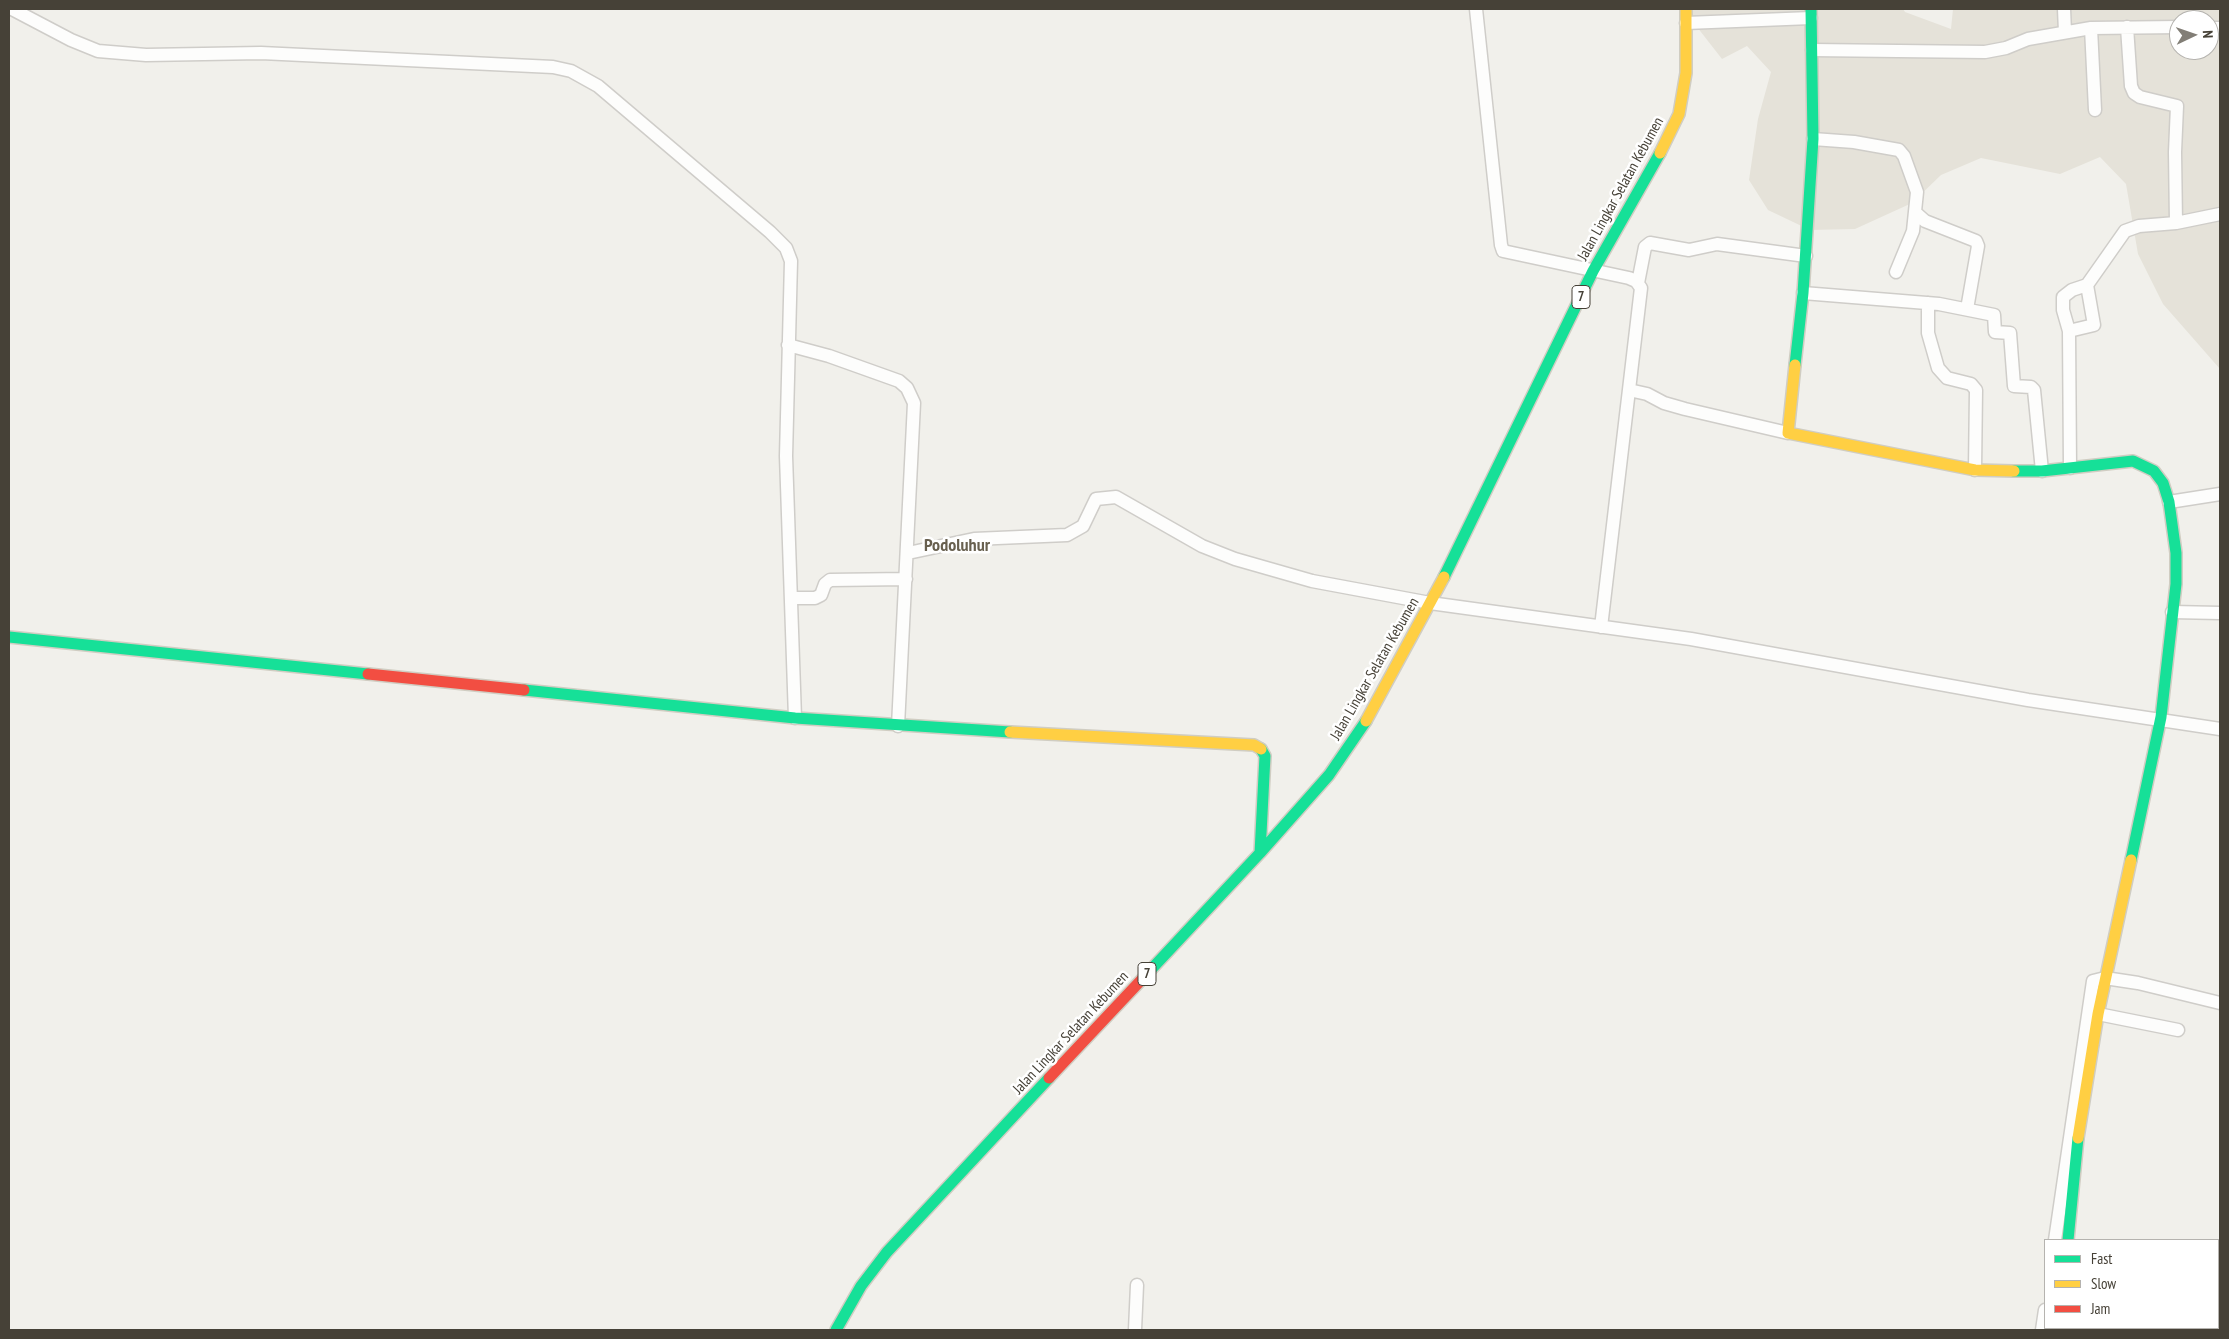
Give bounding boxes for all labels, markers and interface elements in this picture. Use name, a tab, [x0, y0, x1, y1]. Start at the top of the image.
north arrow	[2169, 10, 2219, 60]
text: N	[2199, 30, 2217, 39]
street label: Jalan Lingkar Selatan Kebumen	[1574, 114, 1668, 264]
road number: 7	[1572, 286, 1590, 308]
district label: Podoluhur	[924, 535, 990, 557]
street label: Jalan Lingkar Selatan Kebumen	[1327, 595, 1423, 743]
road number: 7	[1138, 962, 1156, 986]
street label: Jalan Lingkar Selatan Kebumen	[1009, 968, 1133, 1098]
legend	[2044, 1239, 2219, 1329]
text: Fast	[2091, 1249, 2112, 1268]
text: Slow	[2091, 1274, 2116, 1293]
text: Jam	[2091, 1299, 2110, 1318]

